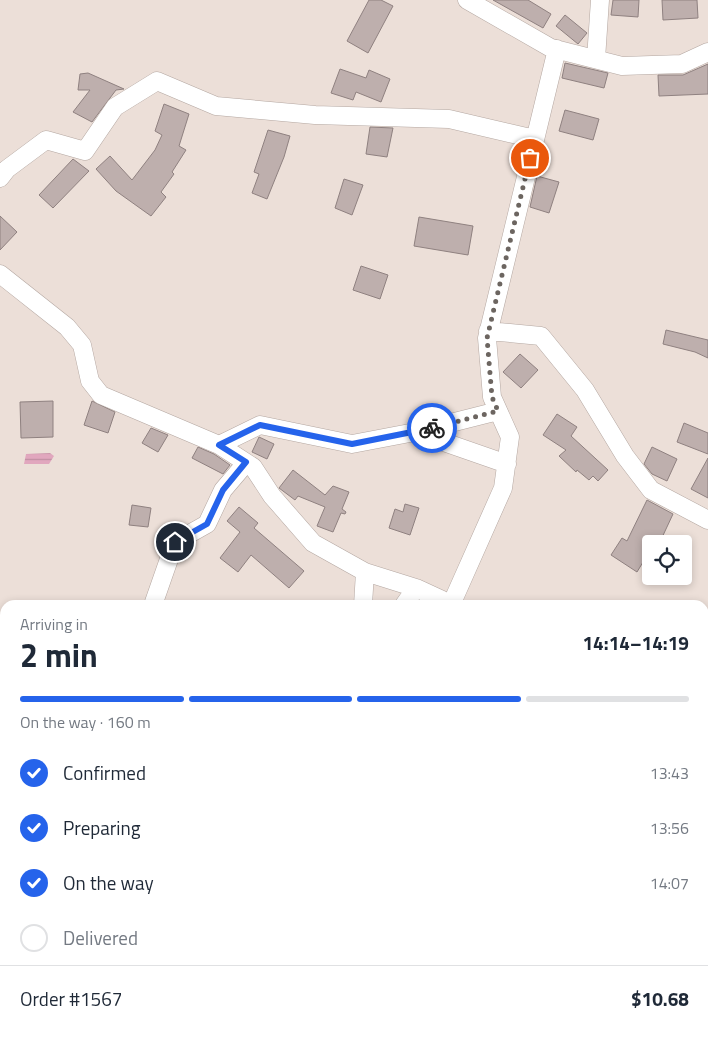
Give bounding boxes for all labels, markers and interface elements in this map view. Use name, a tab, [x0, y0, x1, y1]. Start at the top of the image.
pin	[509, 137, 551, 179]
icon: bag	[516, 144, 544, 172]
courier	[407, 403, 457, 453]
icon: bike	[418, 414, 446, 442]
pin	[154, 521, 196, 563]
icon: home	[161, 528, 189, 556]
map controls	[642, 535, 692, 585]
button: locate	[642, 535, 692, 585]
text: Arriving in	[20, 612, 88, 636]
text: 14:14–14:19	[582, 628, 689, 657]
text: 2 min	[20, 631, 98, 679]
text: On the way · 160 m	[20, 710, 151, 734]
text: Confirmed	[63, 758, 146, 787]
icon: check	[20, 759, 48, 787]
text: 13:43	[650, 761, 689, 785]
text: Preparing	[63, 813, 140, 842]
icon: check	[20, 814, 48, 842]
text: 13:56	[650, 816, 689, 840]
text: On the way	[63, 868, 154, 897]
icon: check	[20, 869, 48, 897]
text: 14:07	[650, 871, 689, 895]
text: Delivered	[63, 923, 138, 952]
text: Order #1567	[20, 984, 122, 1013]
text: $10.68	[631, 984, 689, 1013]

